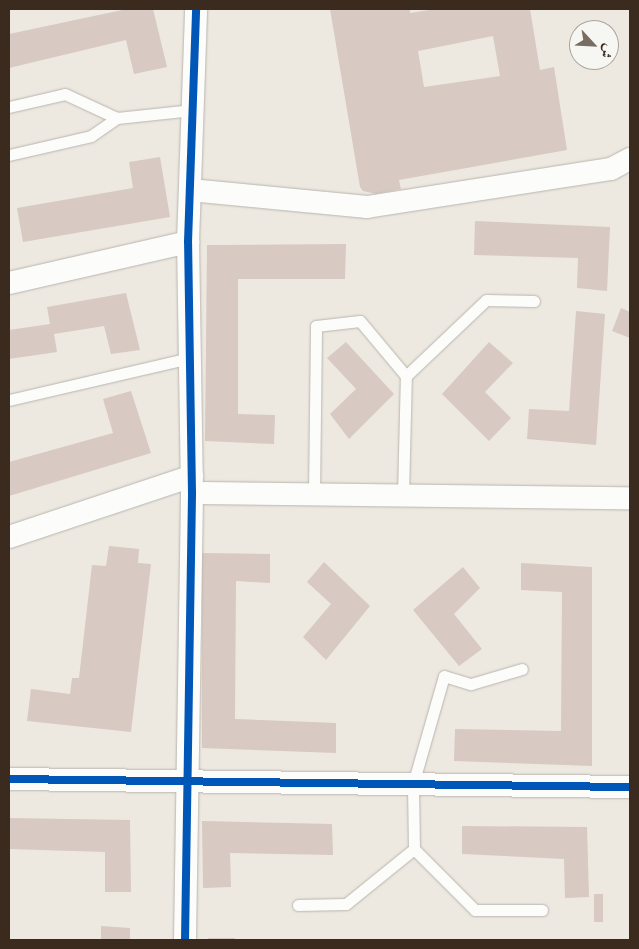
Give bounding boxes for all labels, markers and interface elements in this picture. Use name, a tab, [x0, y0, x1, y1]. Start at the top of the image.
north arrow	[569, 20, 619, 70]
text: ش	[596, 41, 619, 61]

